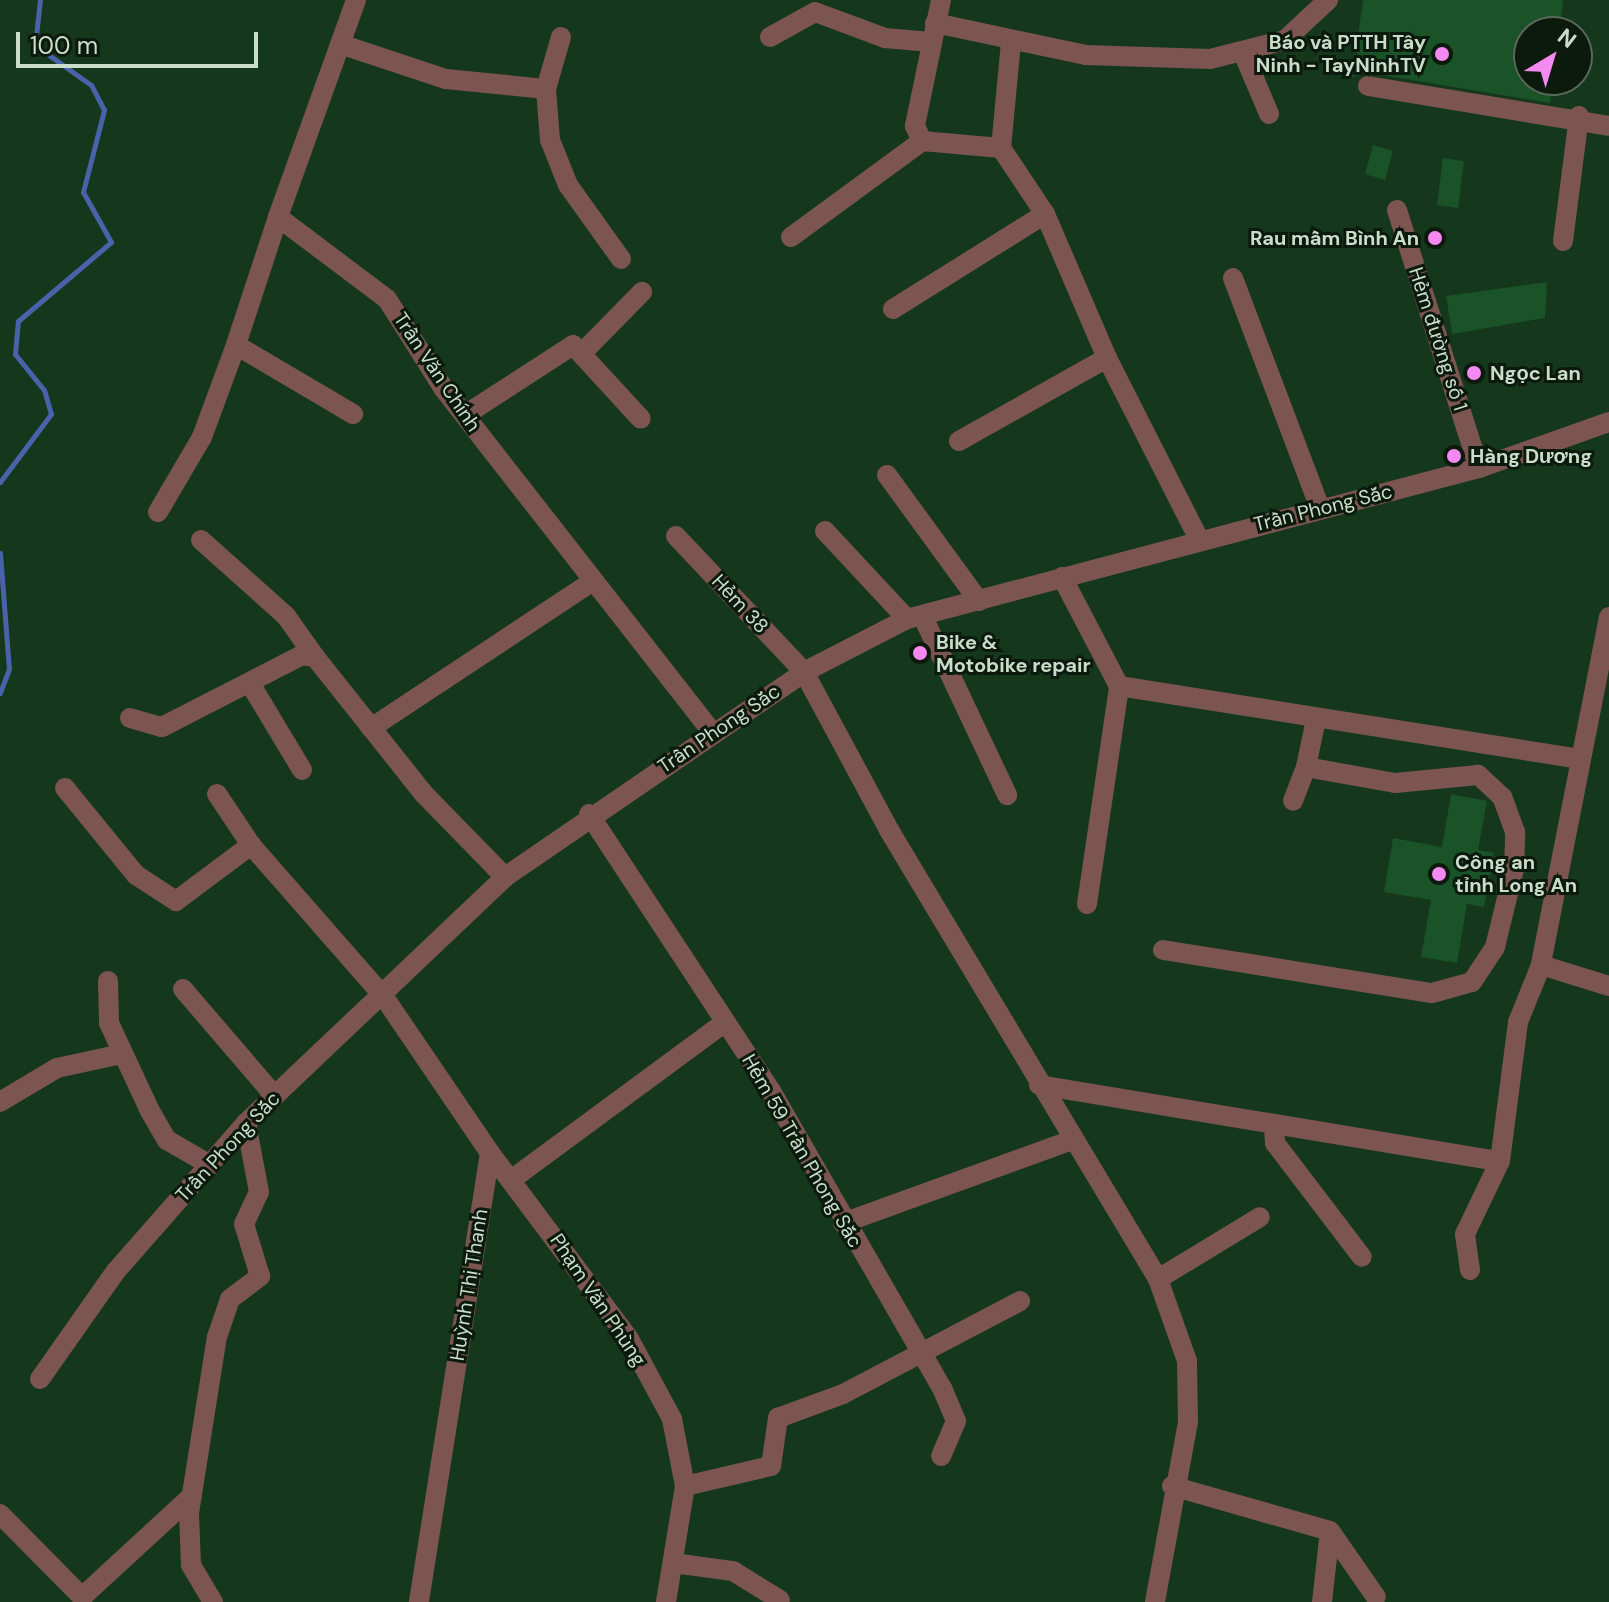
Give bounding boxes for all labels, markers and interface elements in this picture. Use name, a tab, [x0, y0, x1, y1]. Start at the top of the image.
scale bar	[20, 16, 262, 66]
north arrow	[1513, 16, 1593, 96]
text: N	[1552, 22, 1582, 55]
text: 100 m	[30, 30, 98, 61]
place label: Báo và PTTH Tây Ninh - TayNinhTV	[1256, 30, 1426, 77]
marker: Báo và PTTH Tây Ninh - TayNinhTV	[1433, 45, 1451, 63]
place label: Rau mầm Bình An	[1250, 226, 1419, 250]
marker: Rau mầm Bình An	[1426, 229, 1444, 247]
street label: Hẻm đường số 1	[1404, 264, 1472, 414]
street label: Trần Văn Chính	[388, 308, 486, 436]
place label: Ngọc Lan	[1490, 361, 1581, 385]
marker: Ngọc Lan	[1465, 364, 1483, 382]
place label: Hàng Dương	[1470, 444, 1592, 468]
marker: Hàng Dương	[1445, 447, 1463, 465]
street label: Trần Phong Sắc	[1251, 479, 1395, 537]
street label: Hẻm 38	[707, 570, 773, 638]
place label: Bike & Motobike repair	[936, 630, 1091, 677]
marker: Bike & Motobike repair	[911, 644, 929, 662]
street label: Trần Phong Sắc	[653, 679, 785, 779]
place label: Công an tỉnh Long An	[1455, 850, 1577, 897]
marker: Công an tỉnh Long An	[1430, 865, 1448, 883]
street label: Hẻm 59 Trần Phong Sắc	[737, 1050, 867, 1252]
street label: Trần Phong Sắc	[171, 1087, 285, 1207]
street label: Huỳnh Thị Thanh	[445, 1207, 493, 1363]
street label: Phạm Văn Phùng	[545, 1229, 651, 1371]

